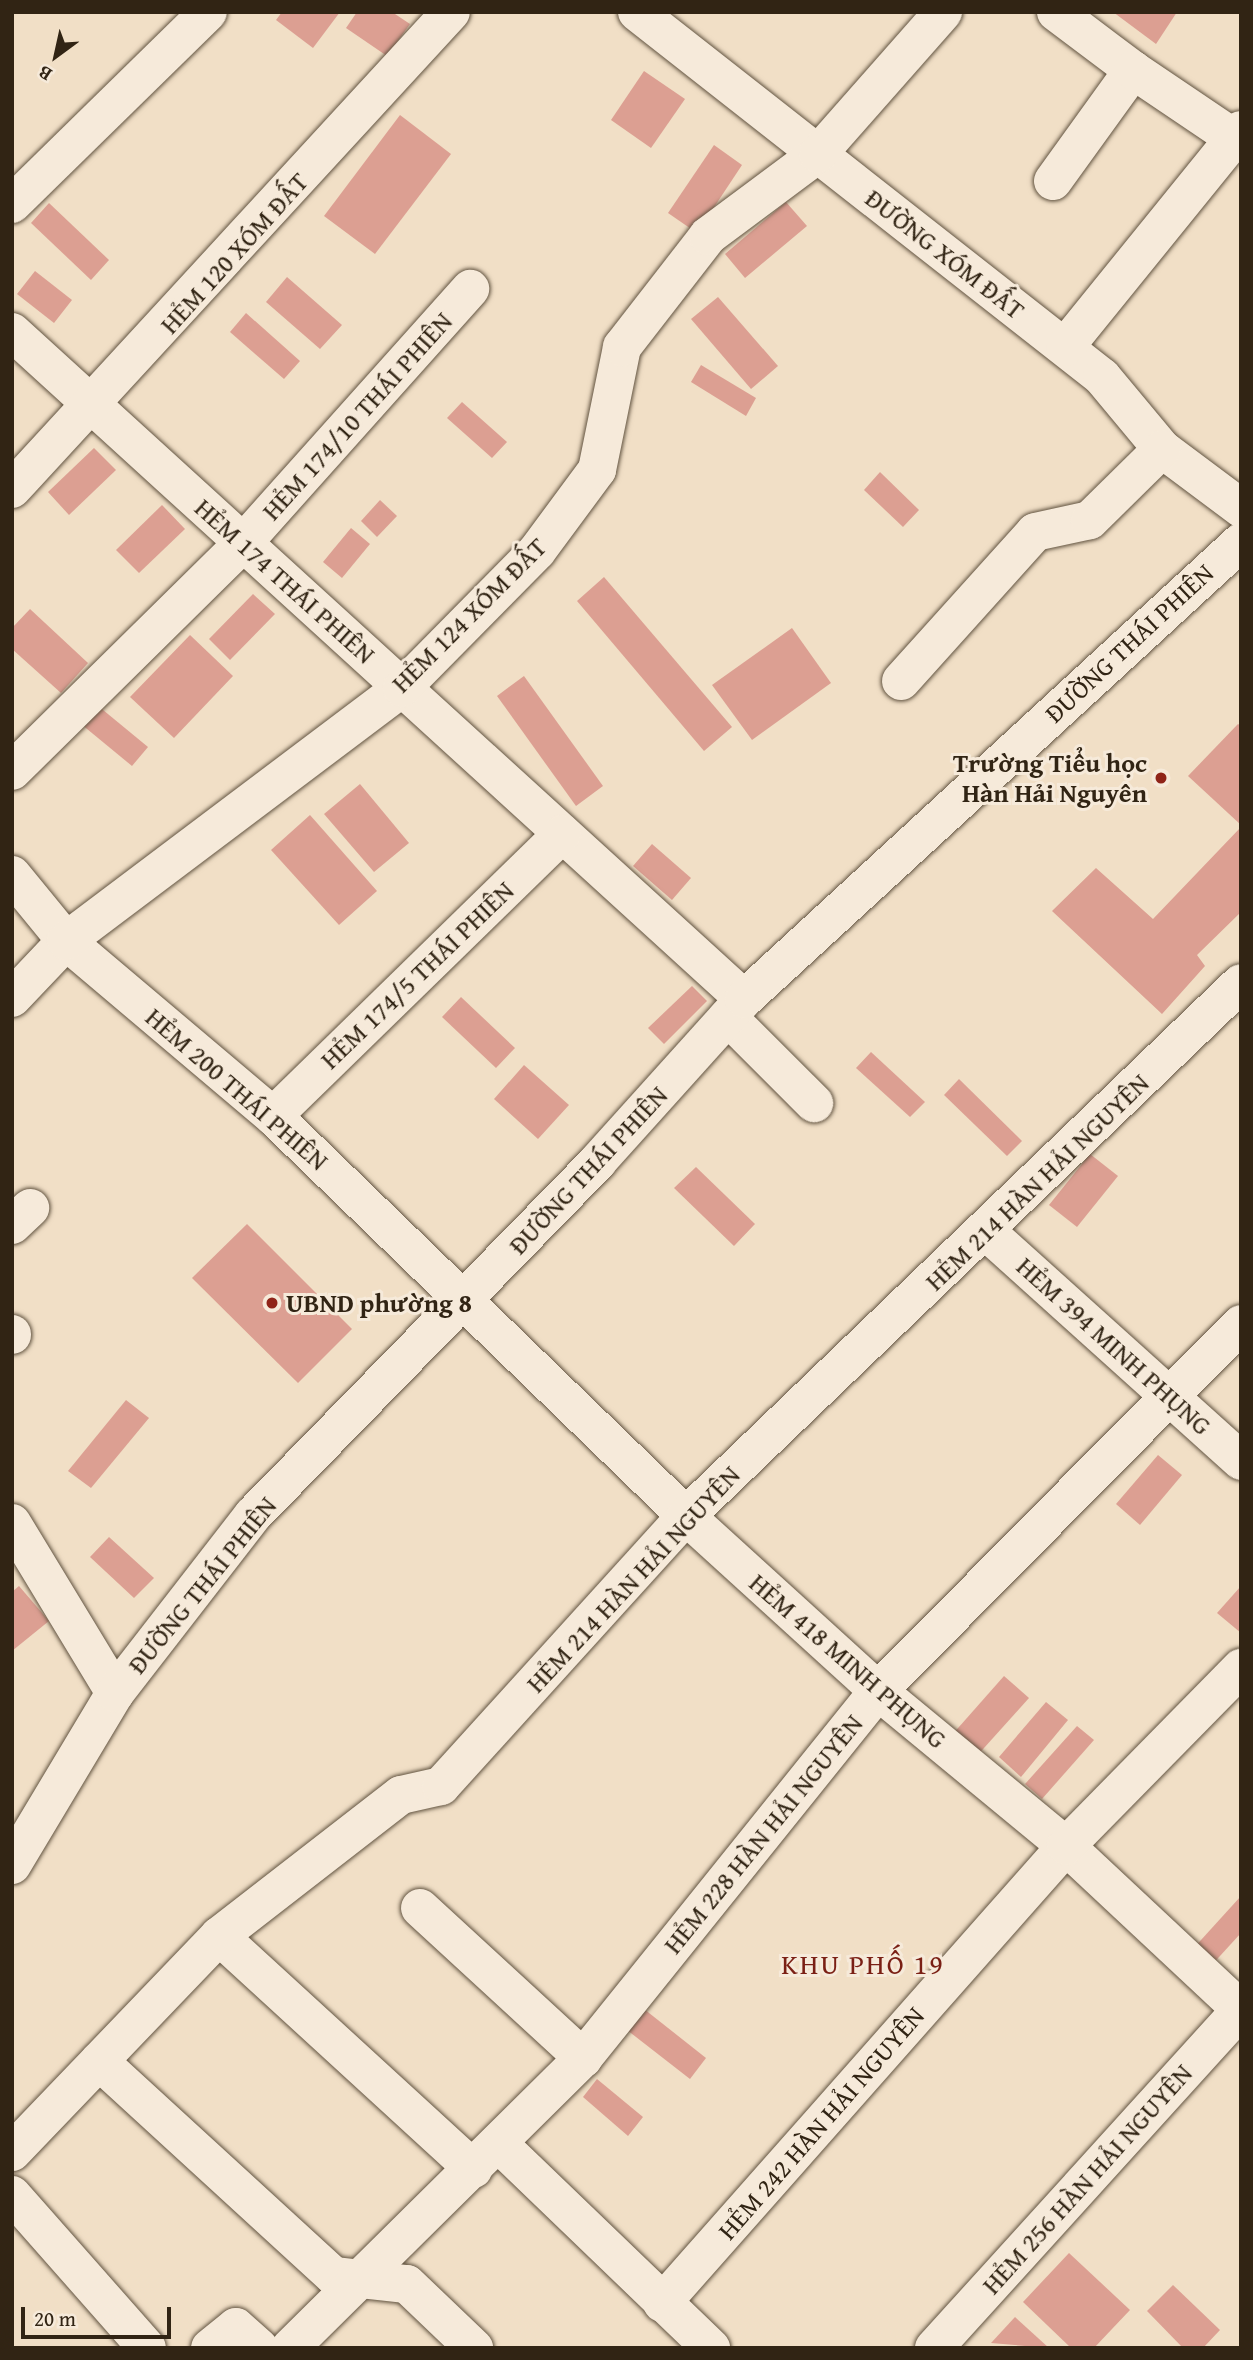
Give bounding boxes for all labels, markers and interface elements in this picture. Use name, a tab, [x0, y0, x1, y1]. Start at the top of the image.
north arrow	[21, 21, 91, 91]
text: B	[32, 59, 57, 89]
street label: HẺM 120 XÓM ĐẤT	[154, 166, 314, 340]
street label: ĐƯỜNG XÓM ĐẤT	[859, 182, 1031, 326]
street label: HẺM 174/10 THÁI PHIÊN	[256, 306, 458, 526]
street label: HẺM 174 THÁI PHIÊN	[189, 492, 381, 670]
street label: HẺM 124 XÓM ĐẤT	[385, 531, 553, 699]
street label: ĐƯỜNG THÁI PHIÊN	[1038, 557, 1220, 729]
place label: Trường Tiểu học Hàn Hải Nguyên	[953, 747, 1147, 808]
marker: Trường Tiểu học Hàn Hải Nguyên	[1153, 770, 1169, 786]
street label: HẺM 174/5 THÁI PHIÊN	[314, 875, 520, 1075]
street label: HẺM 200 THÁI PHIÊN	[139, 1001, 335, 1177]
street label: HẺM 214 HÀN HẢI NGUYÊN	[919, 1067, 1155, 1297]
street label: ĐƯỜNG THÁI PHIÊN	[502, 1079, 674, 1261]
street label: HẺM 394 MINH PHỤNG	[1010, 1251, 1218, 1441]
place label: UBND phường 8	[286, 1287, 472, 1319]
marker: UBND phường 8	[264, 1295, 280, 1311]
street label: HẺM 214 HÀN HẢI NGUYÊN	[520, 1459, 746, 1699]
street label: ĐƯỜNG THÁI PHIÊN	[121, 1490, 283, 1680]
street label: HẺM 418 MINH PHỤNG	[743, 1567, 953, 1755]
street label: HẺM 228 HÀN HẢI NGUYÊN	[657, 1708, 869, 1960]
district label: KHU PHỐ 19	[782, 1947, 944, 1981]
street label: HẺM 242 HÀN HẢI NGUYÊN	[711, 2000, 931, 2246]
street label: HẺM 256 HÀN HẢI NGUYÊN	[976, 2058, 1198, 2300]
scale bar	[24, 2294, 175, 2338]
text: 20 m	[34, 2303, 76, 2334]

